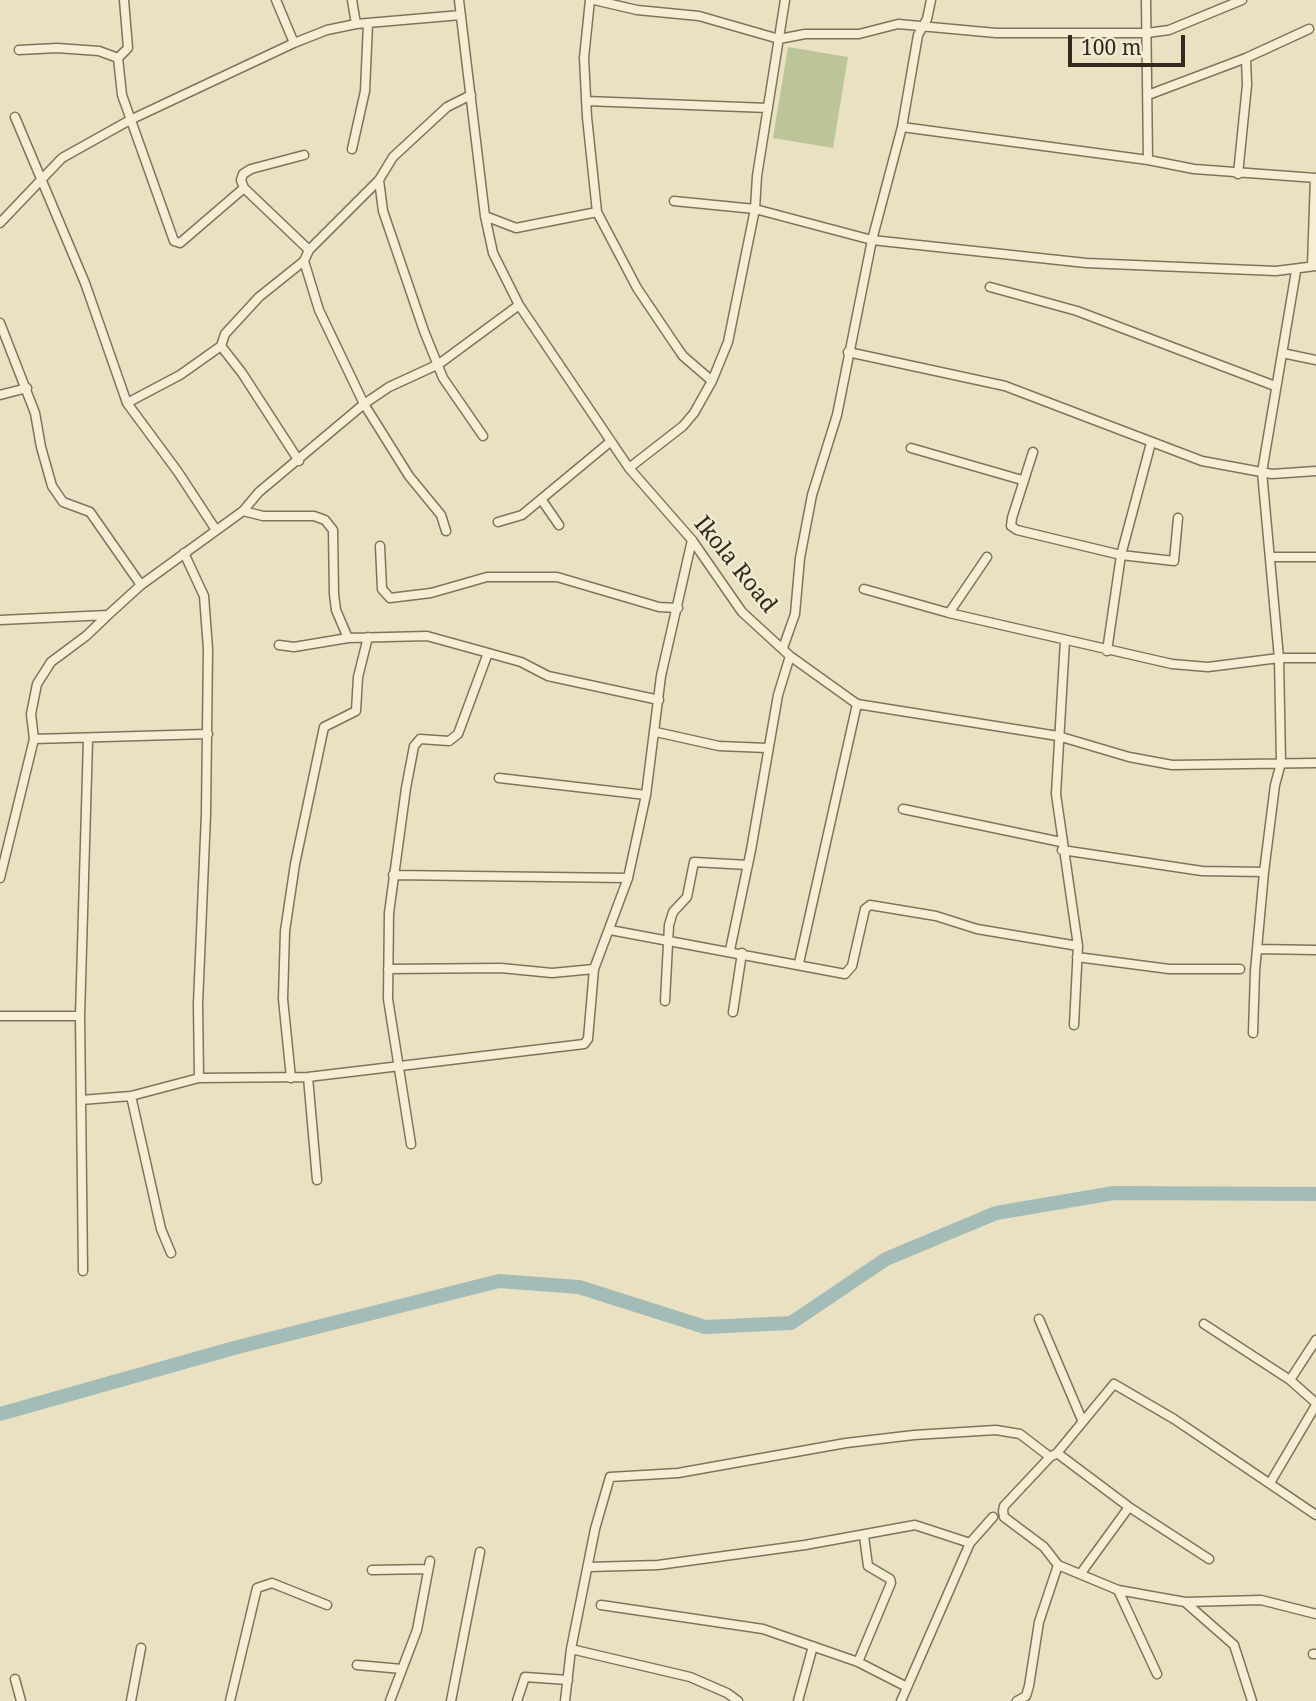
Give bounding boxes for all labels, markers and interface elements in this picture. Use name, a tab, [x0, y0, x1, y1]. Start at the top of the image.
scale bar	[1071, 21, 1188, 65]
text: 100 m	[1081, 33, 1142, 61]
street label: Ikola Road	[688, 511, 782, 619]

